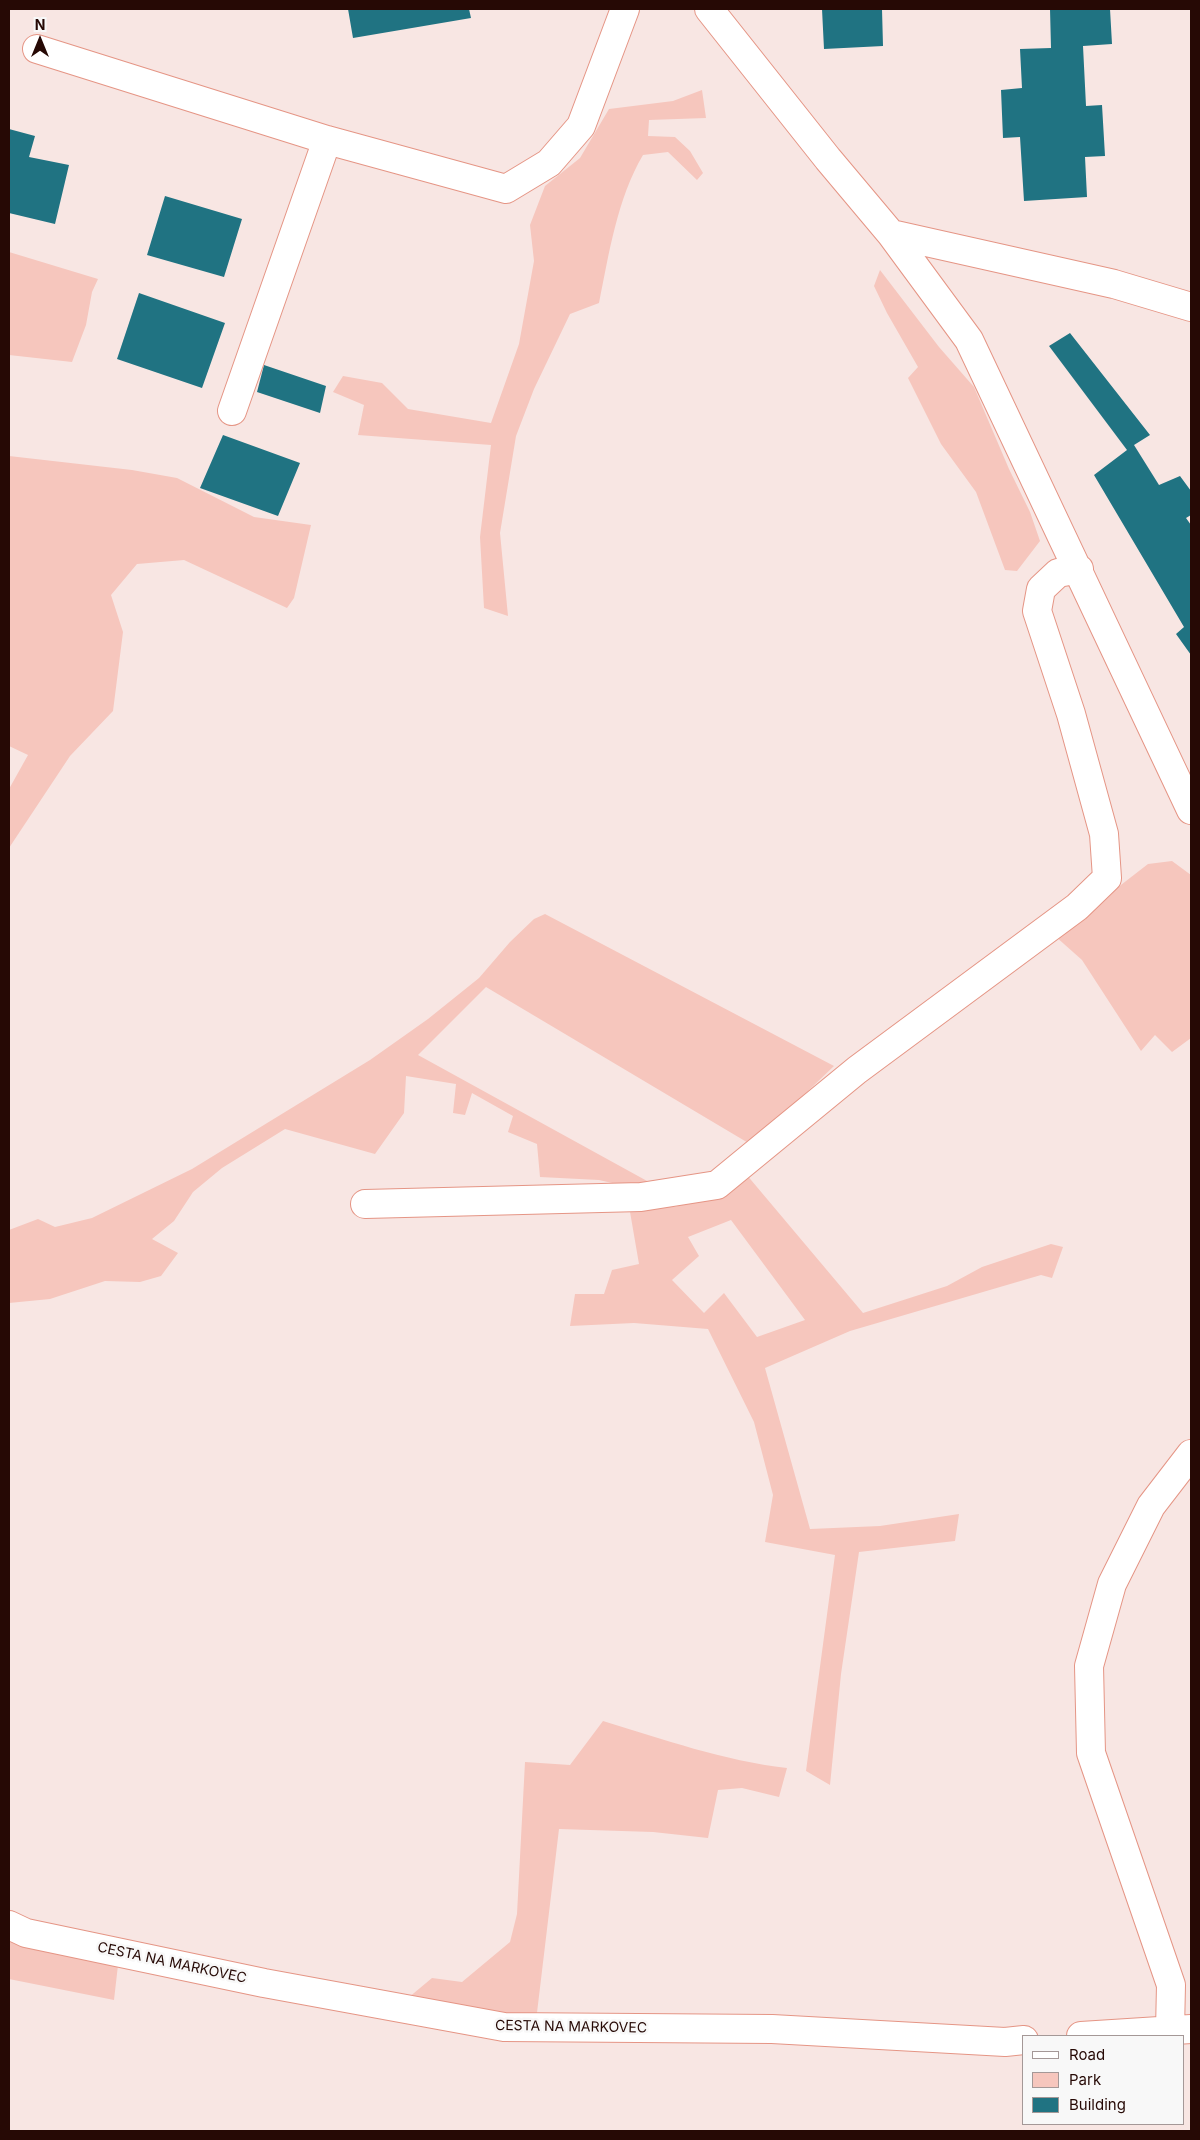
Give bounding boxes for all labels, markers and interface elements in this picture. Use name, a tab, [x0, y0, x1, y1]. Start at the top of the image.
north arrow	[15, 15, 65, 65]
text: N	[35, 16, 45, 33]
street label: CESTA NA MARKOVEC	[96, 1939, 248, 1987]
street label: CESTA NA MARKOVEC	[495, 2017, 647, 2037]
legend	[1022, 2035, 1185, 2125]
text: Road	[1069, 2045, 1105, 2064]
text: Park	[1069, 2070, 1101, 2089]
text: Building	[1069, 2095, 1126, 2114]

